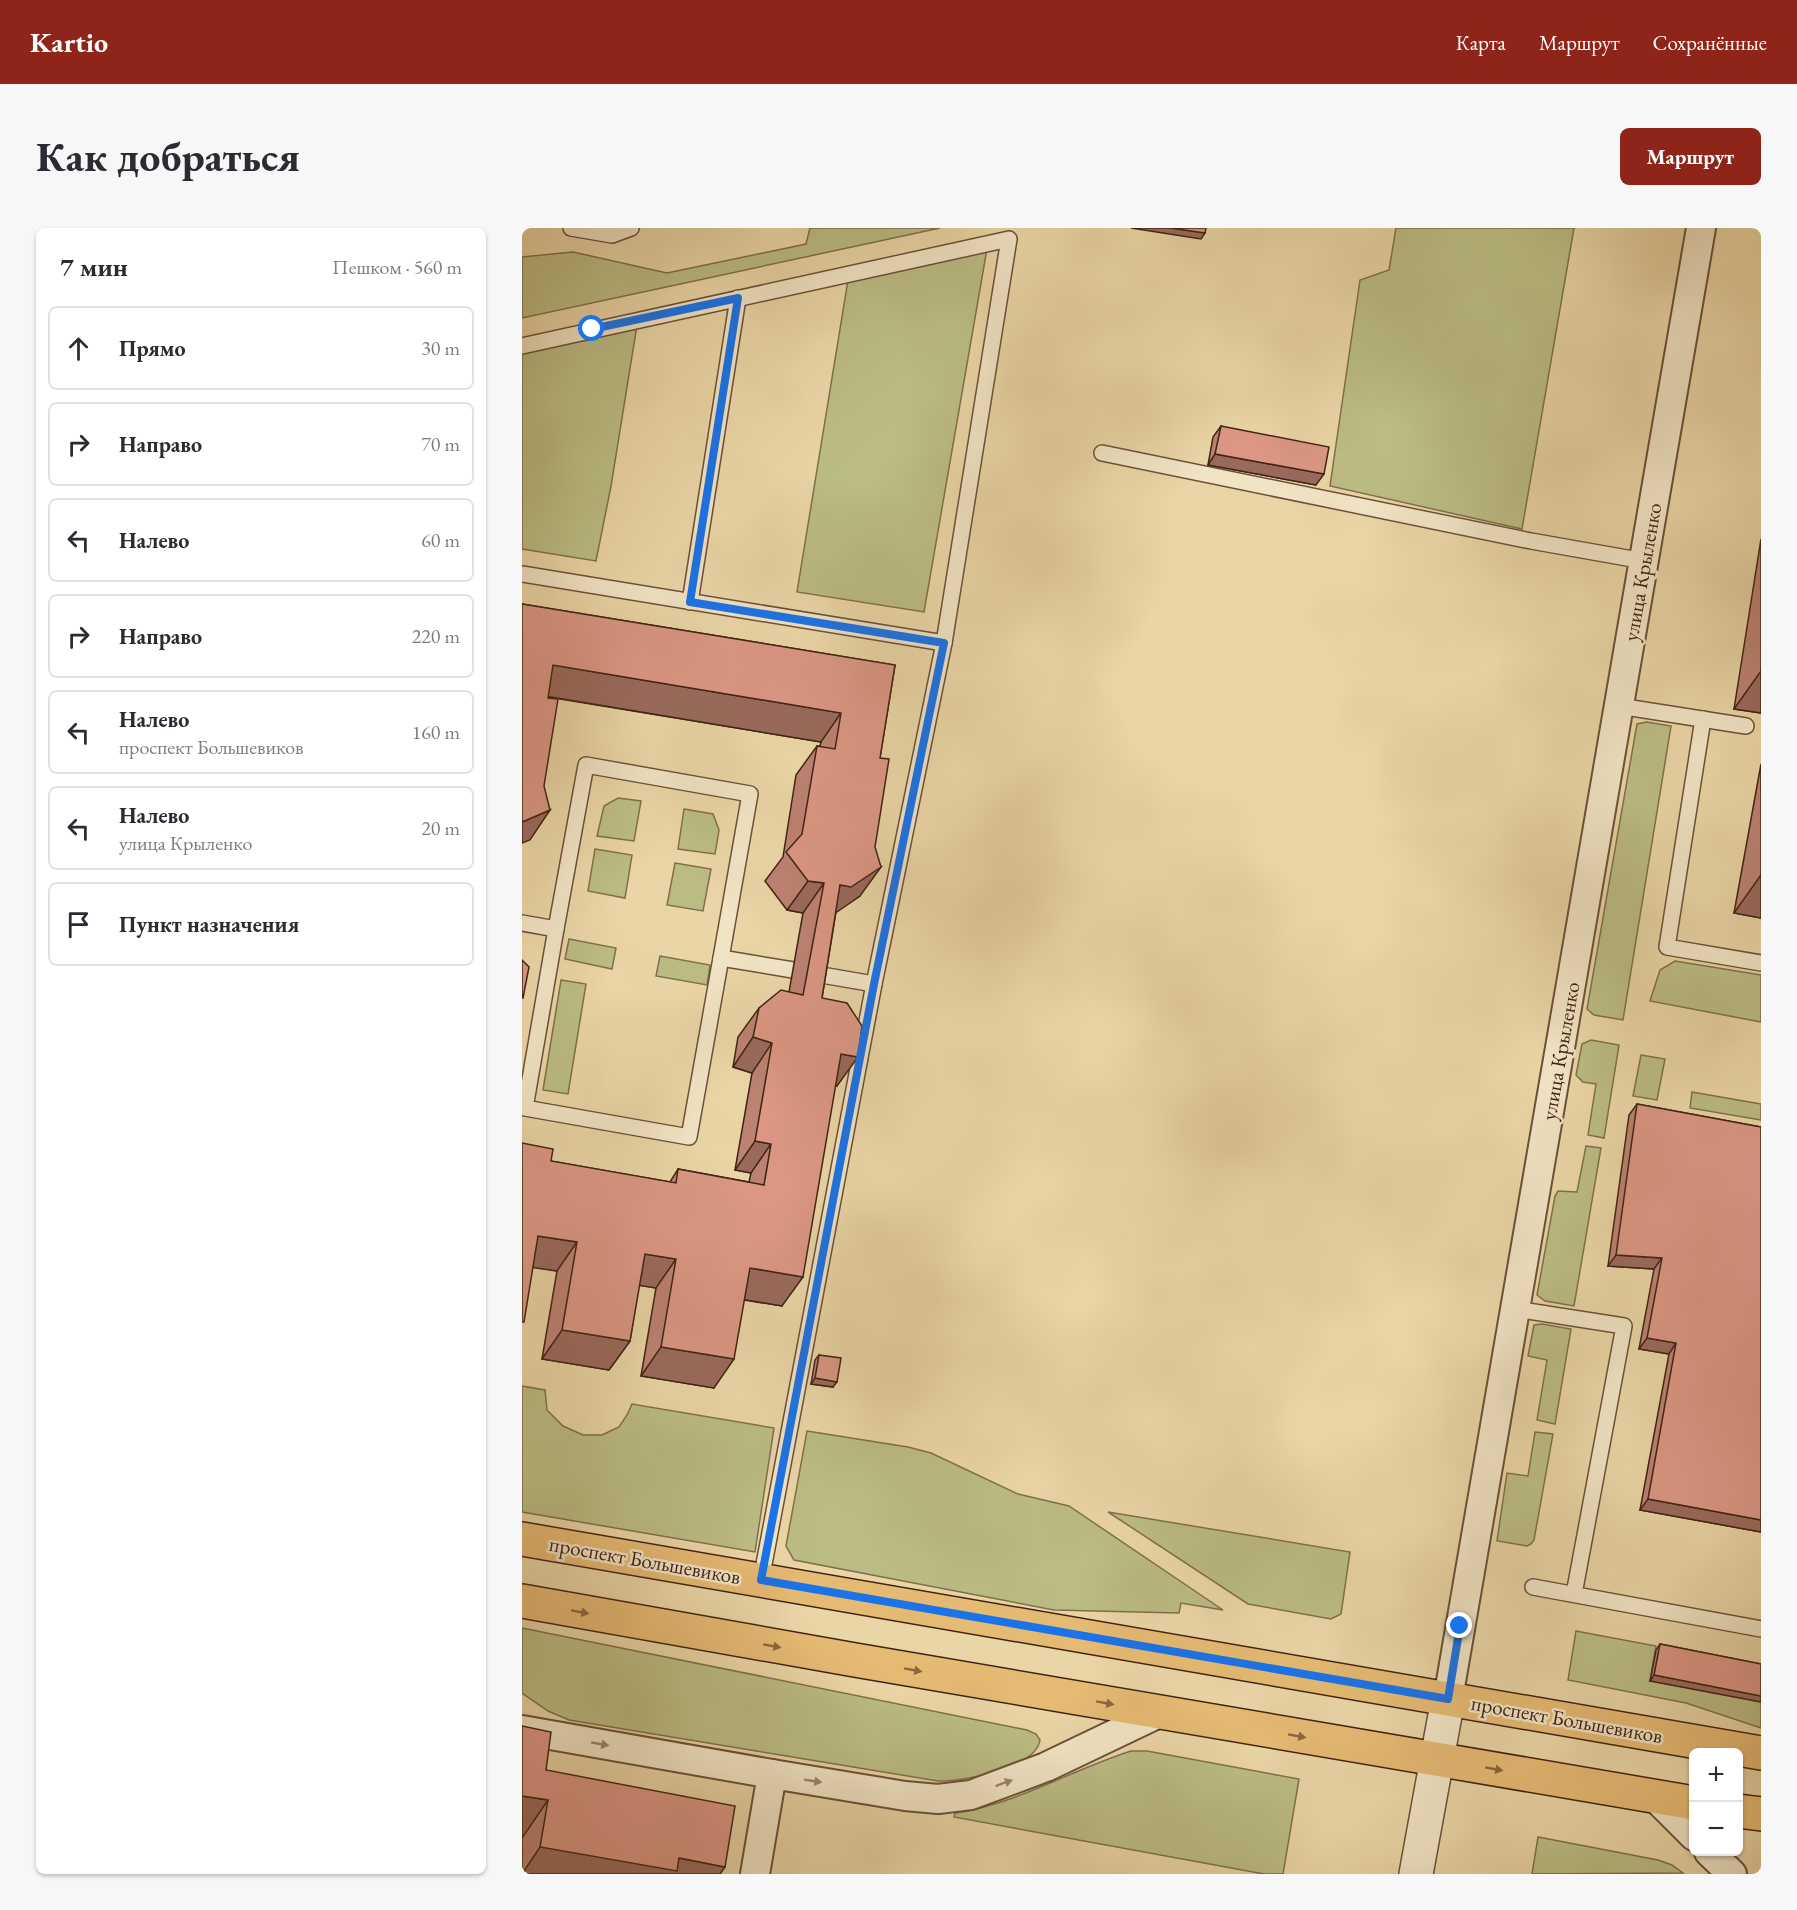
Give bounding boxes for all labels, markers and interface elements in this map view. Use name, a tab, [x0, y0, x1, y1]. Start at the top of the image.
text: Kartio	[30, 24, 108, 60]
text: Карта	[1456, 29, 1506, 56]
text: Маршрут	[1539, 29, 1620, 56]
text: Сохранённые	[1653, 29, 1767, 56]
button: Маршрут	[1620, 128, 1761, 185]
text: Как добраться	[36, 129, 300, 184]
text: 7 мин	[60, 250, 128, 284]
text: Пешком · 560 m	[332, 254, 462, 280]
route start	[578, 315, 604, 341]
icon: ahead	[62, 332, 95, 365]
text: Прямо	[119, 334, 186, 363]
text: 30 m	[421, 335, 460, 361]
icon: right	[62, 428, 95, 461]
text: Направо	[119, 430, 202, 459]
text: 70 m	[421, 431, 460, 457]
street label: улица Крыленко	[1617, 501, 1667, 643]
icon: left	[62, 524, 95, 557]
text: Налево	[119, 526, 189, 555]
text: 60 m	[421, 527, 460, 553]
icon: right	[62, 620, 95, 653]
text: Направо	[119, 622, 202, 651]
text: 220 m	[412, 623, 460, 649]
text: Налево	[119, 705, 189, 734]
icon: left	[62, 716, 95, 749]
text: 160 m	[412, 719, 460, 745]
text: проспект Большевиков	[119, 734, 304, 760]
text: Налево	[119, 801, 189, 830]
icon: left	[62, 812, 95, 845]
text: 20 m	[421, 815, 460, 841]
text: улица Крыленко	[119, 830, 252, 856]
icon: arrive	[62, 908, 95, 941]
text: Пункт назначения	[119, 910, 299, 939]
street label: улица Крыленко	[1535, 980, 1585, 1122]
street label: проспект Большевиков	[547, 1530, 743, 1590]
one-way arrow	[570, 1607, 589, 1616]
route end	[1446, 1612, 1472, 1638]
one-way arrow	[762, 1641, 781, 1650]
one-way arrow	[903, 1666, 922, 1675]
street label: проспект Большевиков	[1469, 1689, 1665, 1749]
one-way arrow	[1096, 1698, 1115, 1707]
one-way arrow	[1288, 1732, 1307, 1741]
one-way arrow	[591, 1740, 610, 1749]
map controls	[1689, 1748, 1743, 1856]
button: +	[1689, 1748, 1743, 1802]
one-way arrow	[1485, 1764, 1504, 1773]
one-way arrow	[804, 1776, 823, 1785]
one-way arrow	[996, 1777, 1014, 1787]
button: −	[1689, 1802, 1743, 1856]

